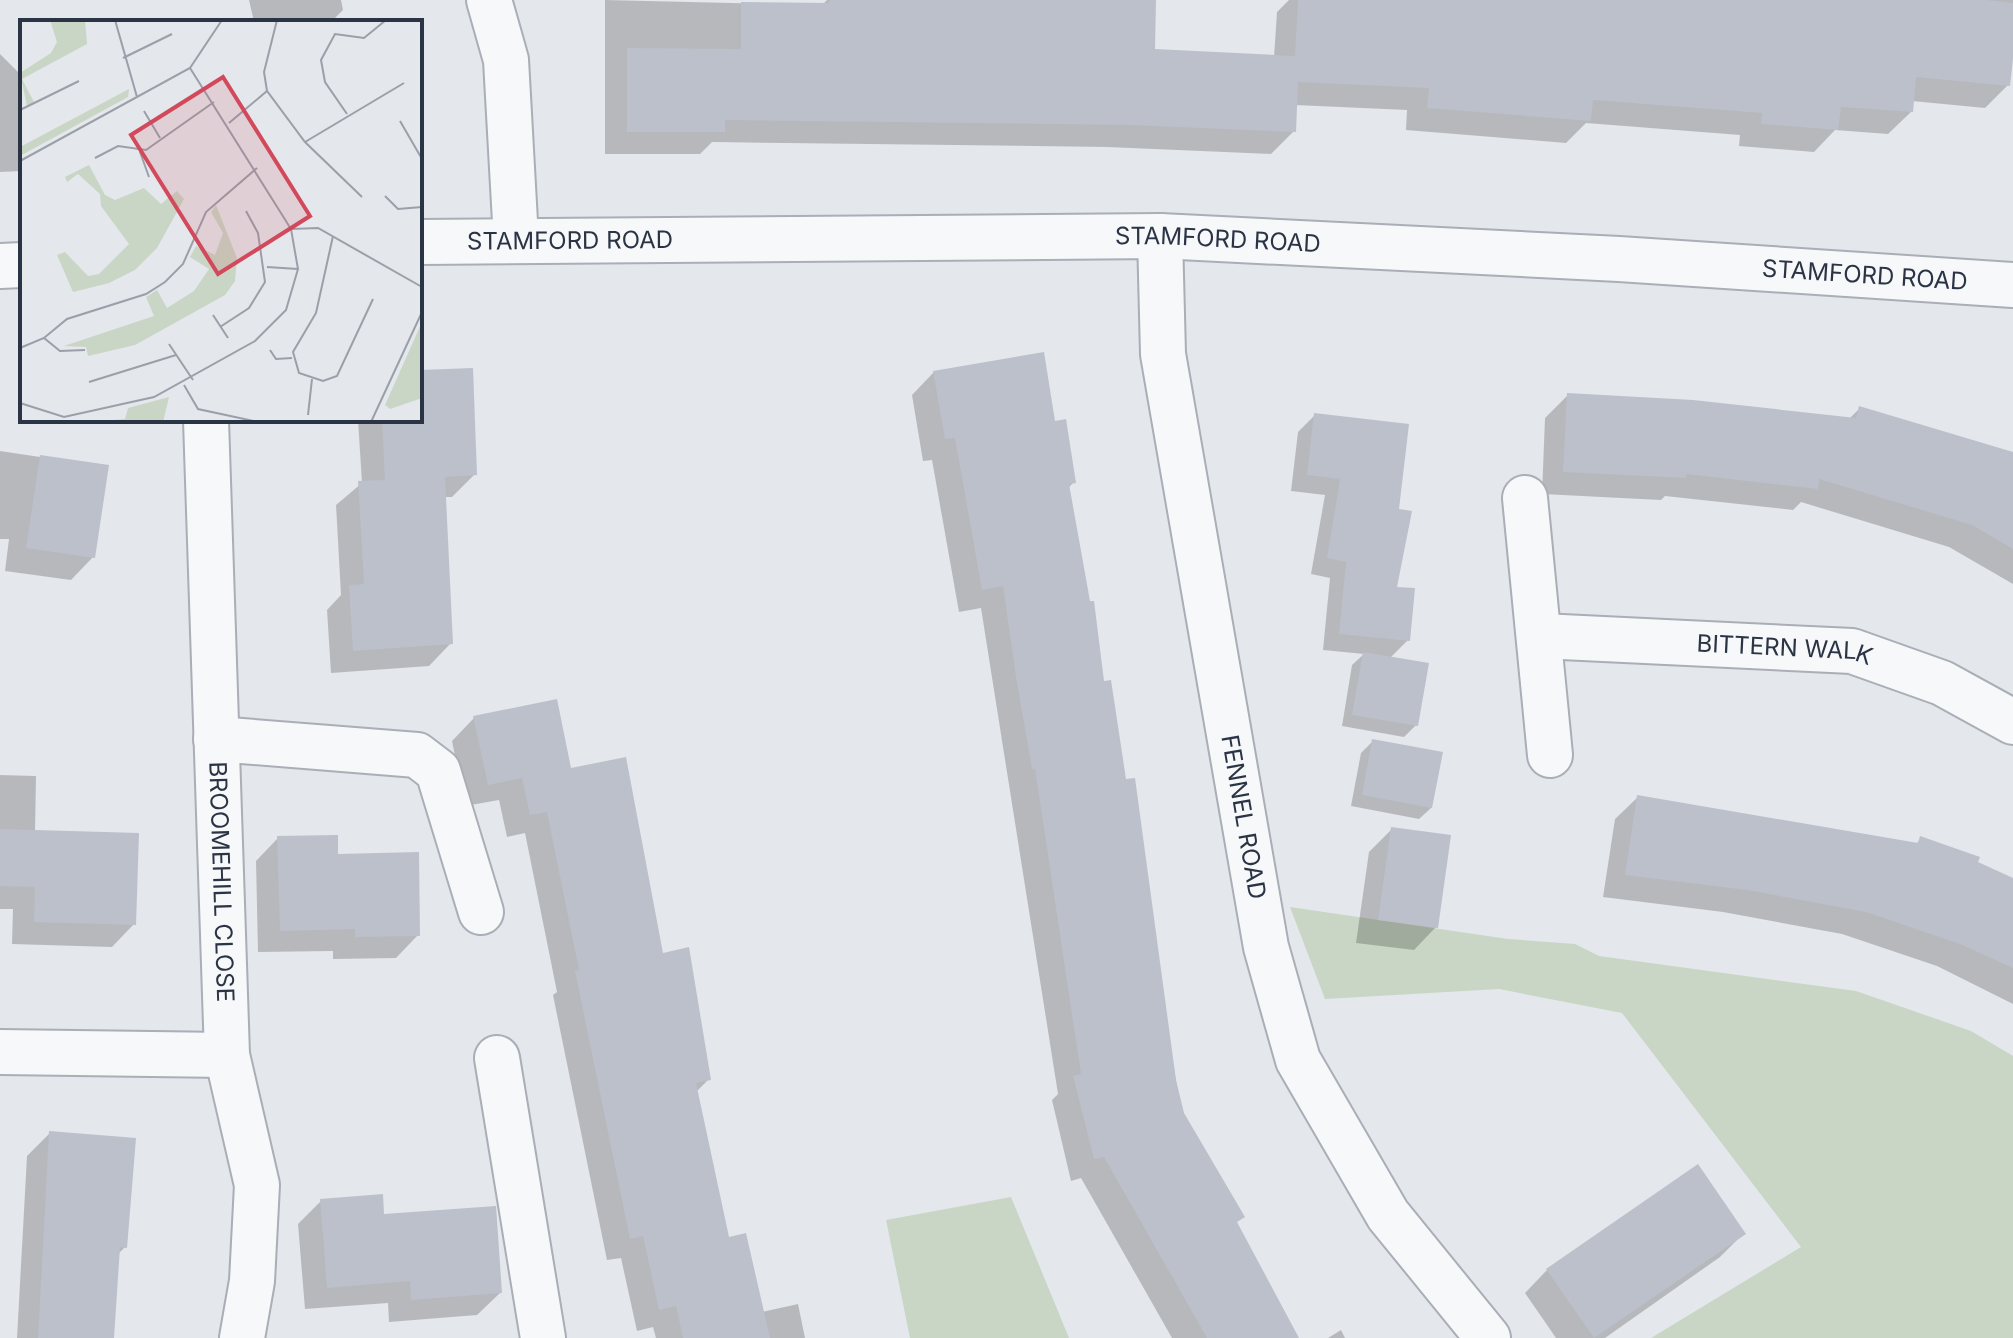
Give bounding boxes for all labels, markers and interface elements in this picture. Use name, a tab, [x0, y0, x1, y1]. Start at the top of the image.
inset map	[20, 20, 422, 422]
street label: STAMFORD ROAD	[1115, 221, 1322, 258]
street label: STAMFORD ROAD	[467, 225, 673, 256]
street label: STAMFORD ROAD	[1761, 253, 1969, 296]
street label: BITTERN WALK	[1696, 629, 1877, 671]
street label: FENNEL ROAD	[1215, 732, 1272, 901]
street label: BROOMEHILL CLOSE	[203, 761, 240, 1003]

